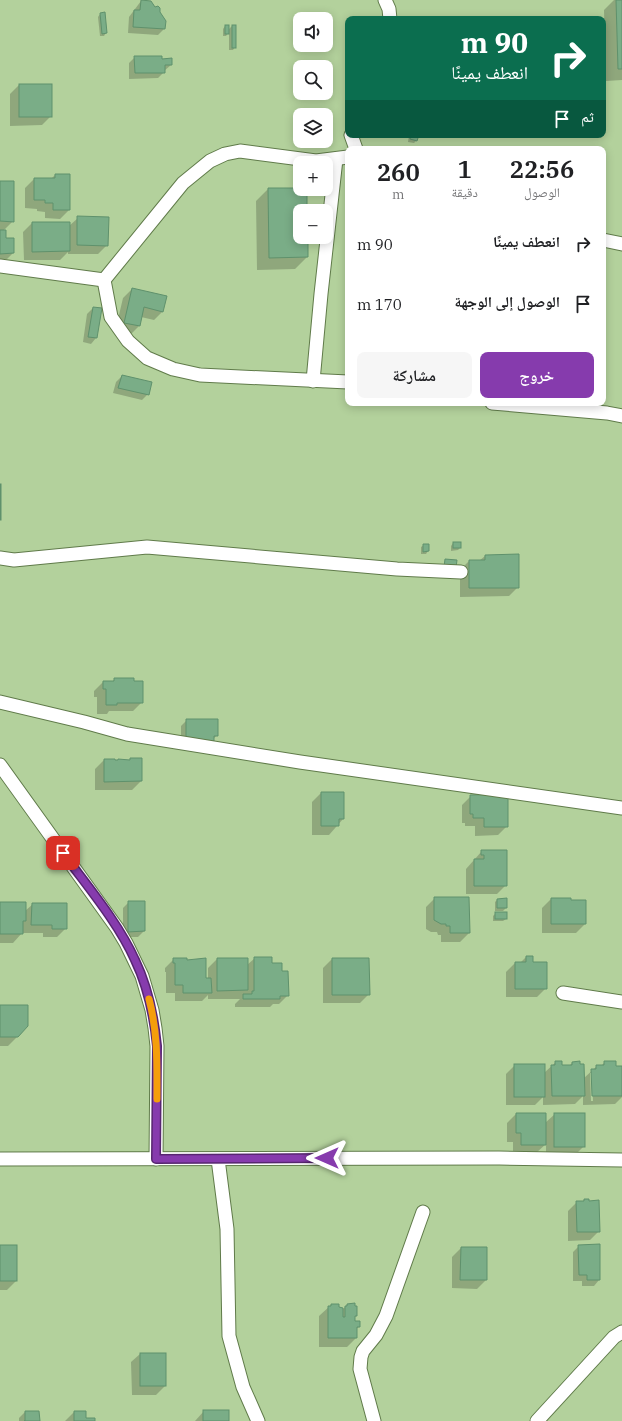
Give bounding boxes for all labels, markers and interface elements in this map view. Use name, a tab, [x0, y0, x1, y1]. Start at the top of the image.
map controls	[293, 12, 333, 244]
button: sound	[293, 12, 333, 52]
text: 90 m	[461, 24, 528, 61]
icon: right	[542, 32, 594, 84]
button: search	[293, 60, 333, 100]
text: انعطف يمينًا	[451, 61, 528, 84]
text: ثم	[581, 107, 594, 126]
button: layers	[293, 108, 333, 148]
icon: arrive	[551, 108, 573, 130]
text: 1	[458, 153, 472, 185]
text: 22:56	[510, 153, 574, 185]
button: +	[293, 156, 333, 196]
text: 260	[377, 156, 420, 188]
text: دقيقة	[452, 184, 478, 201]
text: الوصول	[524, 184, 560, 201]
text: m	[392, 186, 404, 203]
button: −	[293, 204, 333, 244]
text: انعطف يمينًا	[493, 232, 560, 251]
icon: right	[572, 233, 594, 255]
text: 90 m	[357, 235, 393, 254]
text: الوصول إلى الوجهة	[454, 292, 560, 311]
icon: arrive	[572, 293, 594, 315]
text: 170 m	[357, 295, 402, 314]
button: مشاركة	[357, 352, 472, 398]
button: خروج	[480, 352, 594, 398]
pin	[46, 836, 80, 870]
icon: arrive	[52, 842, 74, 864]
position arrow	[306, 1137, 348, 1179]

